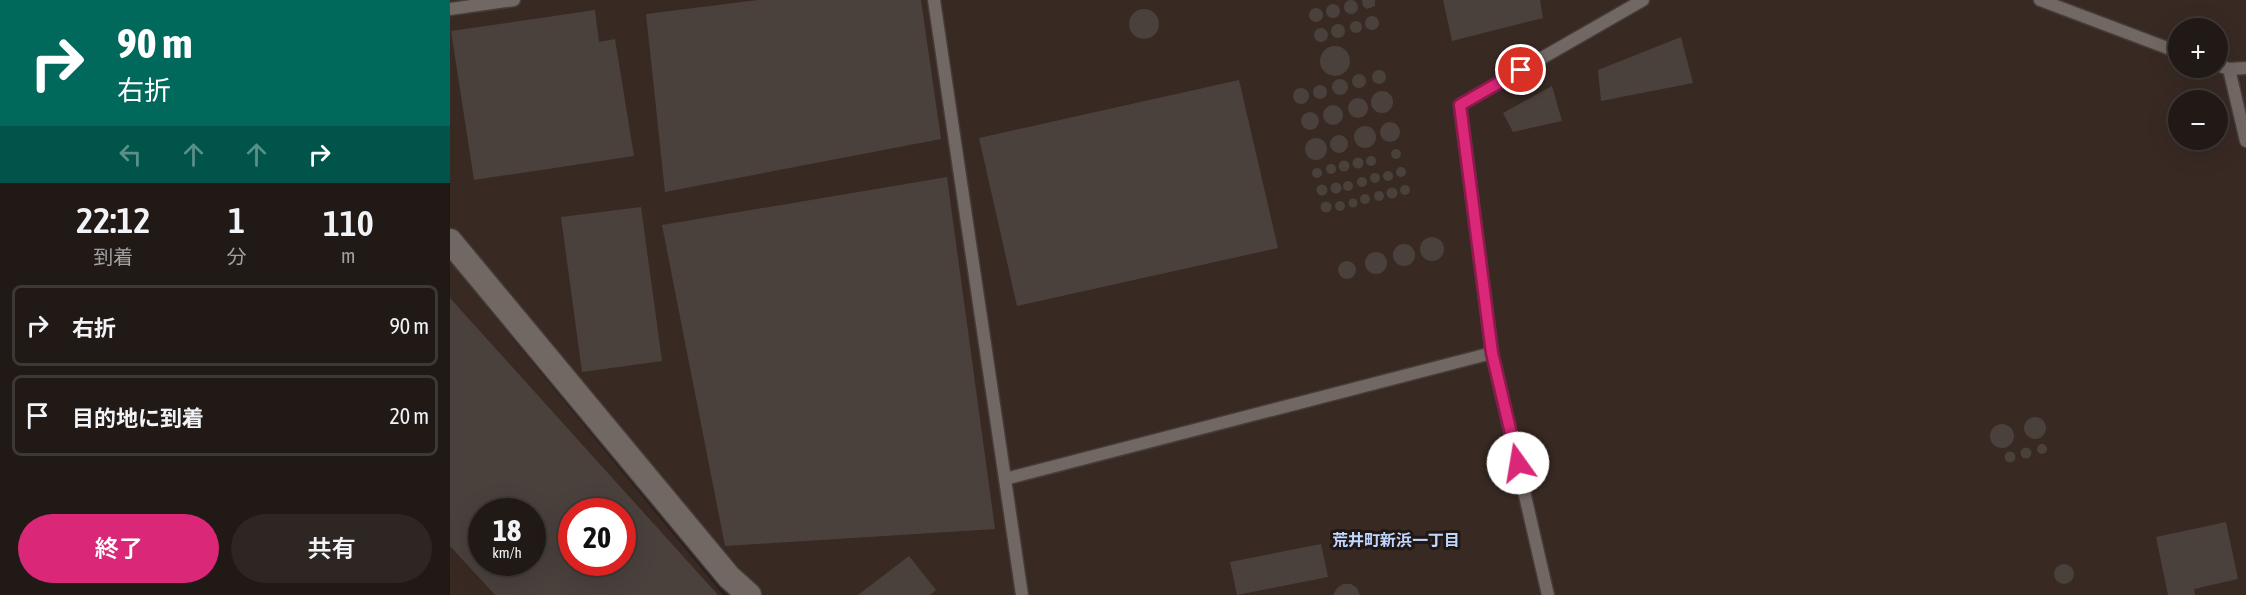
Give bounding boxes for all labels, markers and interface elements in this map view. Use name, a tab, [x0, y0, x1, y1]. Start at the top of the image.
map controls	[2168, 18, 2228, 150]
button: +	[2168, 18, 2228, 78]
text: 90 m	[117, 19, 192, 67]
icon: right	[18, 24, 96, 102]
pin	[1495, 44, 1546, 95]
icon: arrive	[1504, 53, 1537, 86]
text: 右折	[117, 75, 171, 106]
button: −	[2168, 90, 2228, 150]
icon: left	[114, 138, 147, 171]
icon: ahead	[177, 138, 210, 171]
icon: ahead	[240, 138, 273, 171]
icon: right	[303, 138, 336, 171]
text: 22:12	[76, 199, 150, 241]
text: 1	[228, 199, 245, 241]
text: 110	[323, 202, 374, 244]
text: m	[341, 244, 356, 267]
text: 到着	[93, 245, 133, 268]
text: 分	[227, 245, 247, 268]
icon: right	[21, 309, 54, 342]
text: 90 m	[389, 313, 429, 339]
text: 右折	[72, 315, 116, 341]
icon: arrive	[21, 399, 54, 432]
text: 20 m	[389, 403, 429, 429]
text: 目的地に到着	[72, 405, 204, 431]
position arrow	[1486, 431, 1550, 495]
speed limit sign: 20	[558, 498, 636, 576]
text: 18	[493, 513, 521, 547]
button: 終了	[18, 514, 219, 583]
button: 共有	[231, 514, 432, 583]
district label: 荒井町新浜一丁目	[1332, 531, 1460, 549]
text: km/h	[492, 544, 522, 561]

